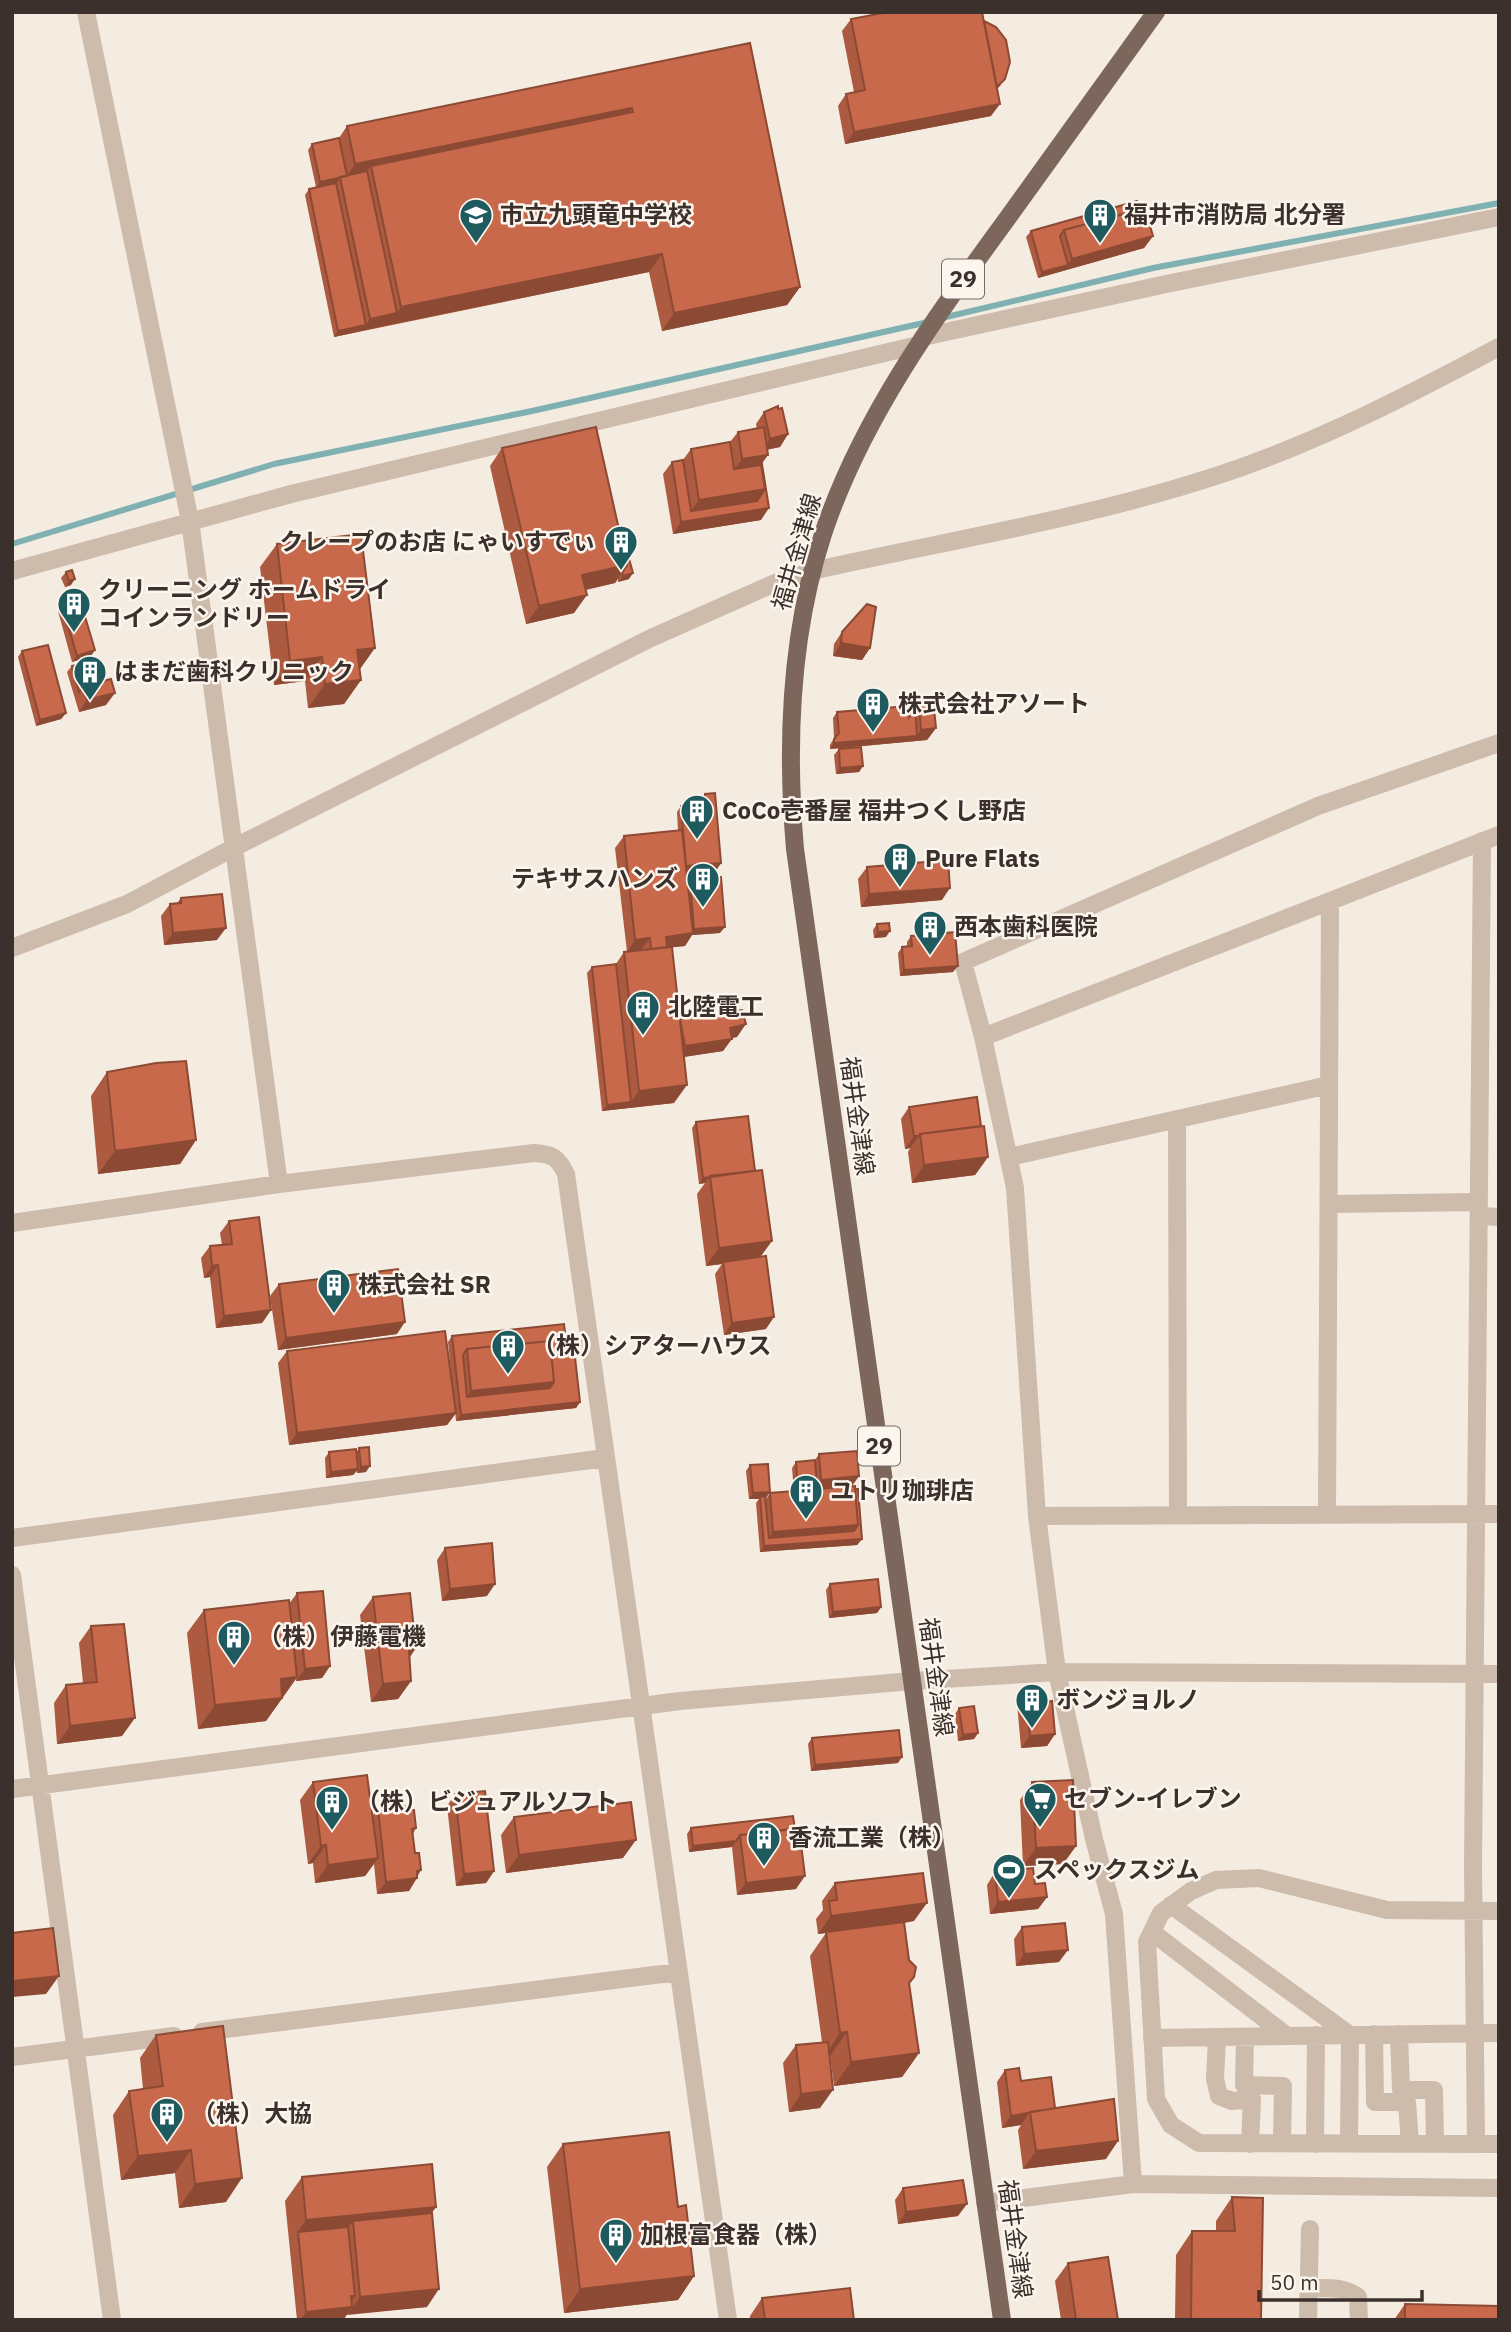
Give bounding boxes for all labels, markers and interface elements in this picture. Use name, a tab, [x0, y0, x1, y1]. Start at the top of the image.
school or university icon: 市立九頭竜中学校	[457, 196, 495, 245]
building icon: 福井市消防局 北分署	[1081, 196, 1119, 245]
place label: 市立九頭竜中学校	[500, 198, 692, 230]
place label: 福井市消防局 北分署	[1124, 198, 1346, 230]
road number: 29	[942, 260, 984, 298]
street label: 福井金津線	[764, 490, 828, 614]
building icon: クレープのお店 にゃいすでぃ	[602, 523, 640, 572]
place label: クレープのお店 にゃいすでぃ	[280, 525, 596, 557]
place label: クリーニング ホームドライ コインランドリー	[98, 573, 391, 633]
building icon: クリーニング ホームドライ コインランドリー	[55, 585, 93, 634]
building icon: はまだ歯科クリニック	[71, 653, 109, 702]
place label: はまだ歯科クリニック	[114, 655, 354, 687]
building icon: 株式会社アソート	[854, 685, 892, 734]
place label: 株式会社アソート	[898, 687, 1090, 719]
building icon: CoCo壱番屋 福井つくし野店	[678, 792, 716, 841]
place label: CoCo壱番屋 福井つくし野店	[722, 794, 1026, 826]
building icon: Pure Flats	[881, 840, 919, 889]
place label: Pure Flats	[925, 842, 1040, 874]
building icon: テキサスハンズ	[684, 860, 722, 909]
place label: テキサスハンズ	[511, 862, 678, 894]
building icon: 西本歯科医院	[911, 908, 949, 957]
place label: 西本歯科医院	[954, 910, 1098, 942]
building icon: 北陸電工	[624, 988, 662, 1037]
place label: 北陸電工	[668, 990, 764, 1022]
street label: 福井金津線	[834, 1054, 882, 1178]
building icon: 株式会社 SR	[315, 1266, 353, 1315]
place label: 株式会社 SR	[358, 1268, 491, 1300]
building icon: （株）シアターハウス	[489, 1327, 527, 1376]
place label: （株）シアターハウス	[532, 1329, 772, 1361]
road number: 29	[858, 1427, 900, 1466]
building icon: ユトリ珈琲店	[787, 1472, 825, 1521]
place label: ユトリ珈琲店	[830, 1474, 974, 1506]
street label: 福井金津線	[913, 1615, 961, 1739]
building icon: （株）伊藤電機	[215, 1618, 253, 1667]
place label: （株）伊藤電機	[258, 1620, 426, 1652]
building icon: ボンジョルノ	[1013, 1681, 1051, 1730]
place label: ボンジョルノ	[1056, 1683, 1200, 1715]
supermarket icon: セブン-イレブン	[1021, 1780, 1059, 1829]
place label: セブン-イレブン	[1064, 1782, 1242, 1814]
building icon: （株）ビジュアルソフト	[313, 1783, 351, 1832]
place label: （株）ビジュアルソフト	[356, 1785, 618, 1817]
building icon: 香流工業（株）	[745, 1819, 783, 1868]
place label: 香流工業（株）	[788, 1821, 956, 1853]
sports icon: スペックスジム	[990, 1851, 1028, 1900]
place label: スペックスジム	[1034, 1853, 1200, 1885]
building icon: （株）大協	[148, 2095, 186, 2144]
place label: （株）大協	[192, 2097, 312, 2129]
street label: 福井金津線	[992, 2177, 1040, 2301]
building icon: 加根富食器（株）	[597, 2216, 635, 2265]
place label: 加根富食器（株）	[640, 2218, 832, 2250]
scale bar	[1259, 2258, 1422, 2302]
text: 50 m	[1270, 2268, 1319, 2296]

